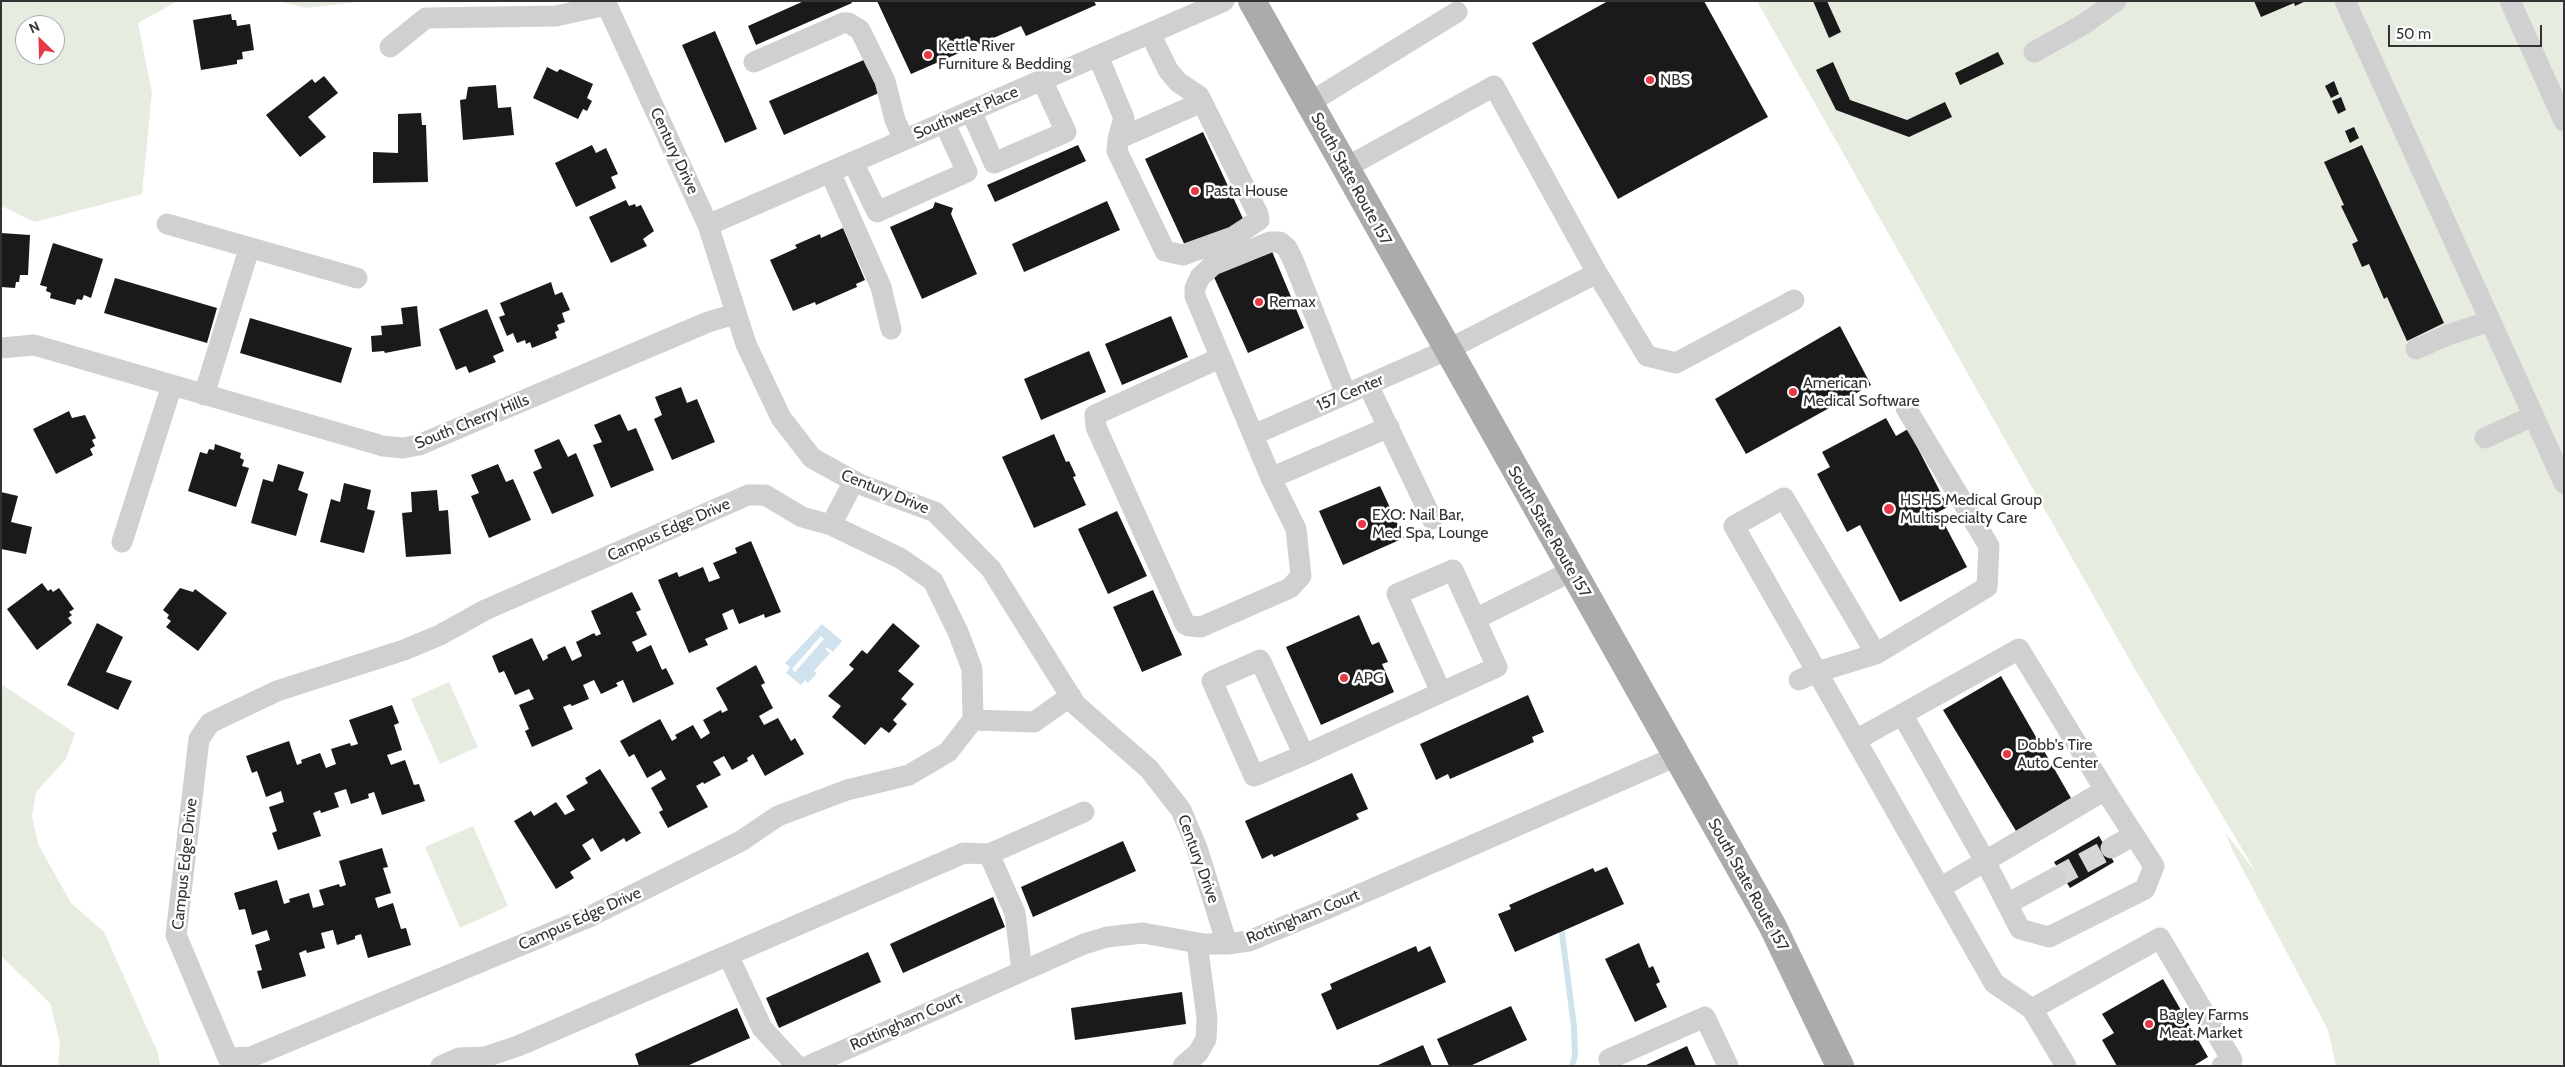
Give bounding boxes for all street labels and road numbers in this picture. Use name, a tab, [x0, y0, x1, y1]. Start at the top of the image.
street label: Southwest Place	[911, 82, 1021, 144]
street label: Century Drive	[646, 105, 702, 197]
street label: South State Route 157	[1307, 109, 1395, 249]
street label: 157 Center	[1314, 370, 1386, 416]
street label: South Cherry Hills	[412, 390, 532, 454]
street label: South State Route 157	[1503, 463, 1595, 601]
street label: Century Drive	[838, 466, 932, 518]
street label: Campus Edge Drive	[605, 494, 733, 566]
street label: Campus Edge Drive	[169, 797, 201, 931]
street label: Century Drive	[1173, 812, 1223, 906]
street label: South State Route 157	[1704, 815, 1792, 955]
street label: Campus Edge Drive	[516, 883, 644, 955]
street label: Rottingham Court	[1244, 886, 1362, 948]
street label: Rottingham Court	[847, 989, 965, 1055]

